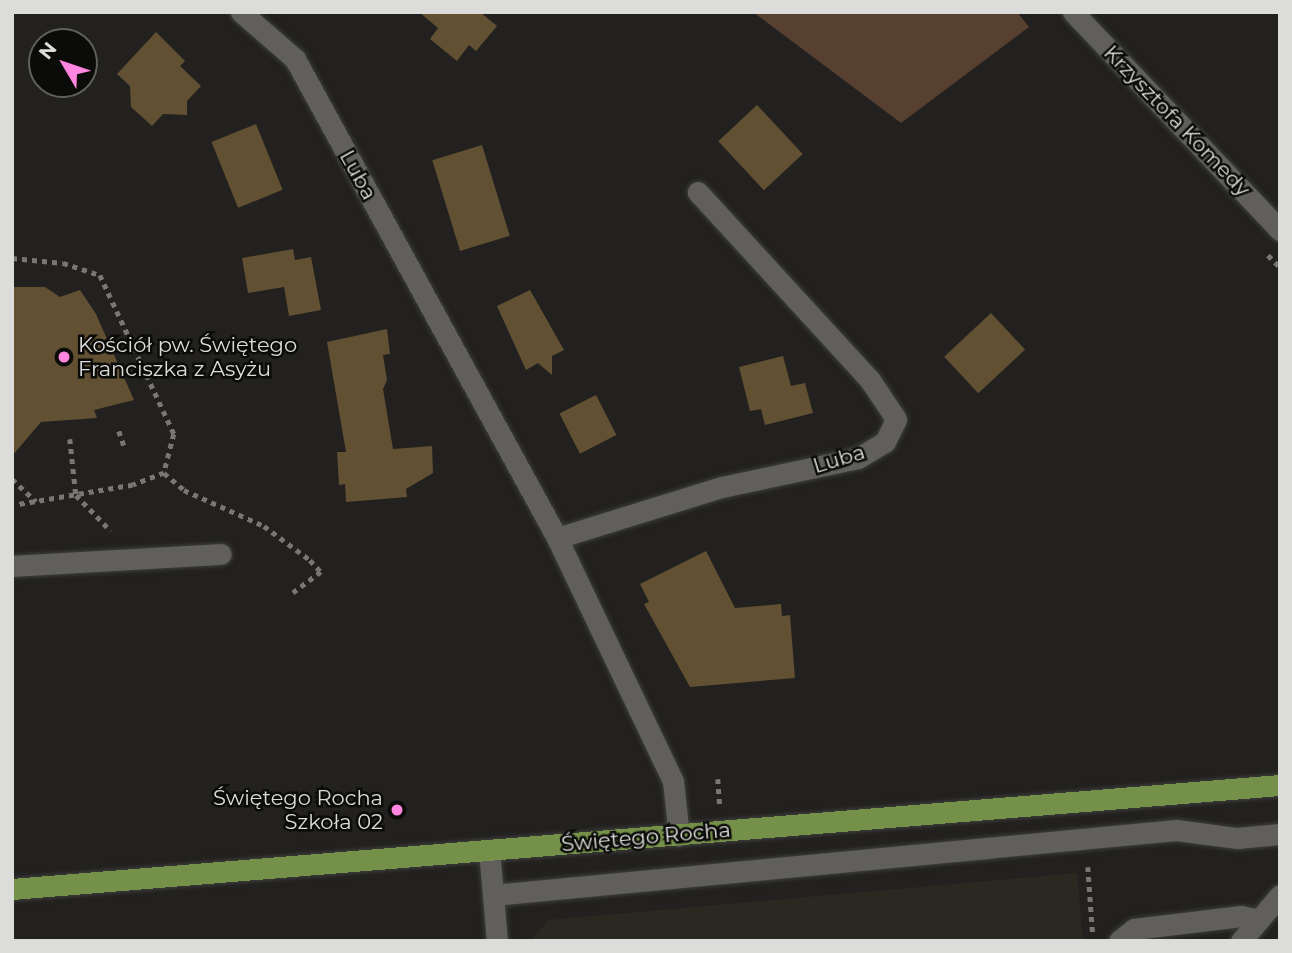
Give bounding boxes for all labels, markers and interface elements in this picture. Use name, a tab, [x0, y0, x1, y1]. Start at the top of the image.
north arrow	[28, 28, 98, 98]
text: N	[34, 38, 62, 64]
street label: Krzysztofa Komedy	[1098, 40, 1256, 202]
street label: Luba	[334, 146, 382, 204]
place label: Kościół pw. Świętego Franciszka z Asyżu	[78, 332, 297, 382]
marker: Kościół pw. Świętego Franciszka z Asyżu	[56, 349, 72, 365]
street label: Luba	[810, 439, 868, 479]
place label: Świętego Rocha Szkoła 02	[213, 785, 383, 835]
marker: Świętego Rocha Szkoła 02	[389, 802, 405, 818]
street label: Świętego Rocha	[560, 817, 732, 857]

